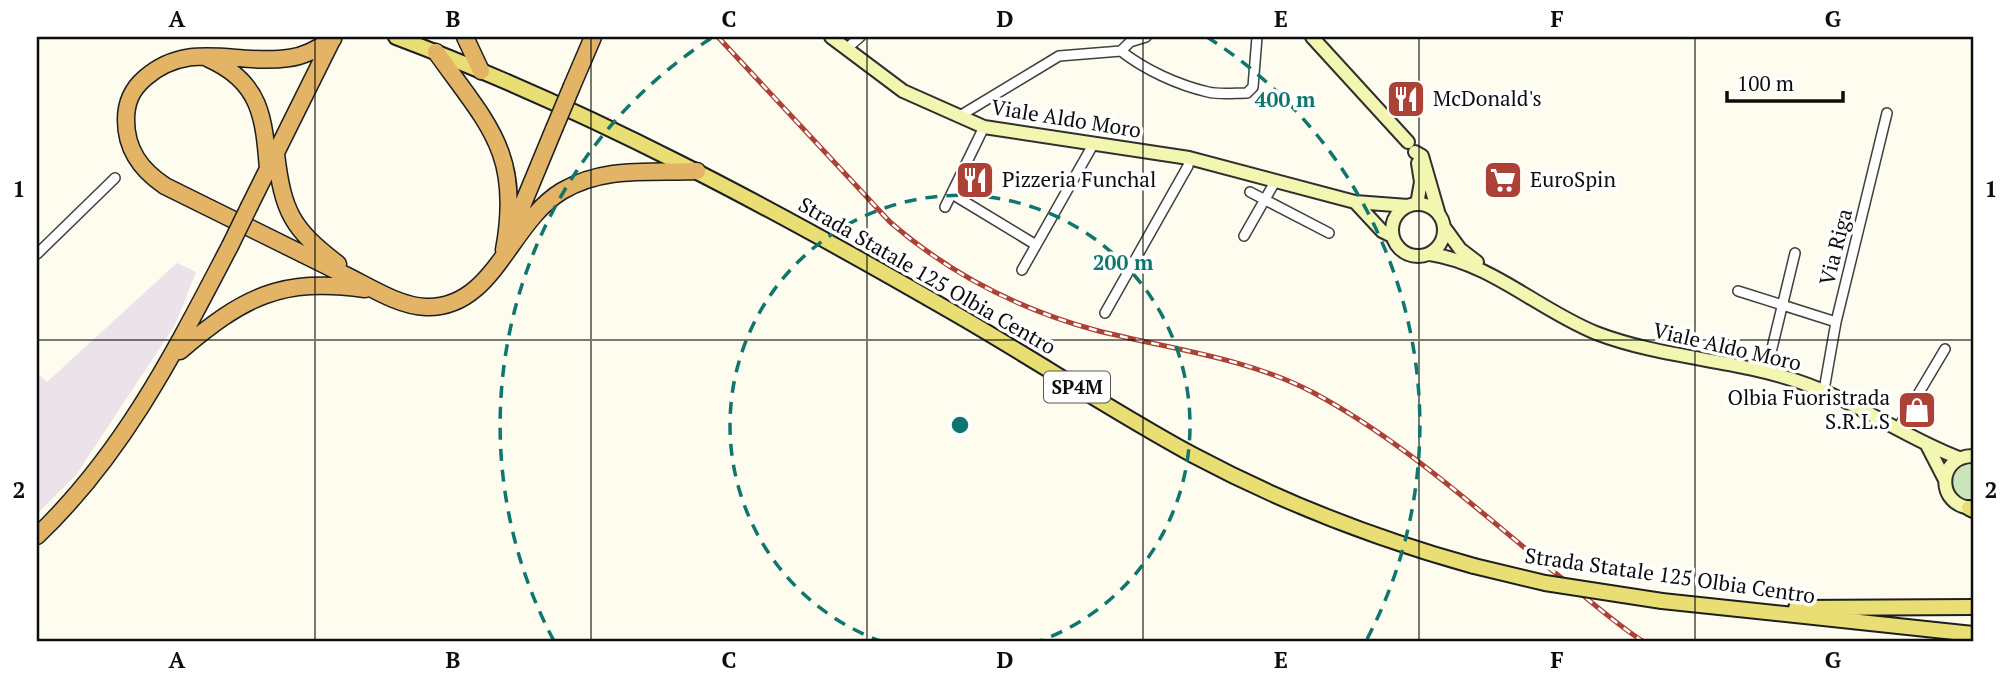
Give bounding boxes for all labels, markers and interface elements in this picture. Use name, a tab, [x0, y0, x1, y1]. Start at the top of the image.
text: A	[169, 3, 186, 34]
text: B	[446, 3, 461, 34]
text: C	[722, 3, 737, 34]
text: D	[997, 3, 1014, 34]
text: E	[1274, 3, 1288, 34]
text: F	[1550, 3, 1564, 34]
text: G	[1825, 3, 1842, 34]
scale bar	[1727, 60, 1842, 104]
text: 100 m	[1737, 69, 1794, 97]
restaurant icon: McDonald's	[1385, 78, 1427, 120]
place label: McDonald's	[1433, 84, 1542, 112]
text: 400 m	[1255, 85, 1316, 113]
street label: Viale Aldo Moro	[989, 92, 1143, 144]
restaurant icon: Pizzeria Funchal	[954, 159, 996, 201]
supermarket icon: EuroSpin	[1482, 159, 1524, 201]
place label: Pizzeria Funchal	[1002, 165, 1156, 193]
place label: EuroSpin	[1530, 165, 1616, 193]
text: 1	[13, 173, 26, 204]
text: 1	[1985, 173, 1998, 204]
street label: Strada Statale 125 Olbia Centro	[794, 190, 1061, 360]
street label: Via Riga	[1812, 205, 1858, 288]
text: 200 m	[1093, 248, 1154, 276]
street label: Viale Aldo Moro	[1650, 315, 1804, 377]
road number: SP4M	[1044, 372, 1110, 402]
place label: Olbia Fuoristrada S.R.L.S	[1727, 383, 1890, 435]
shop icon: Olbia Fuoristrada S.R.L.S	[1896, 389, 1938, 431]
centre of rings	[948, 413, 972, 437]
text: 2	[13, 474, 26, 505]
text: 2	[1985, 474, 1998, 505]
street label: Strada Statale 125 Olbia Centro	[1523, 541, 1817, 609]
text: A	[169, 644, 186, 675]
text: B	[446, 644, 461, 675]
text: C	[722, 644, 737, 675]
text: D	[997, 644, 1014, 675]
text: E	[1274, 644, 1288, 675]
text: F	[1550, 644, 1564, 675]
text: G	[1825, 644, 1842, 675]

